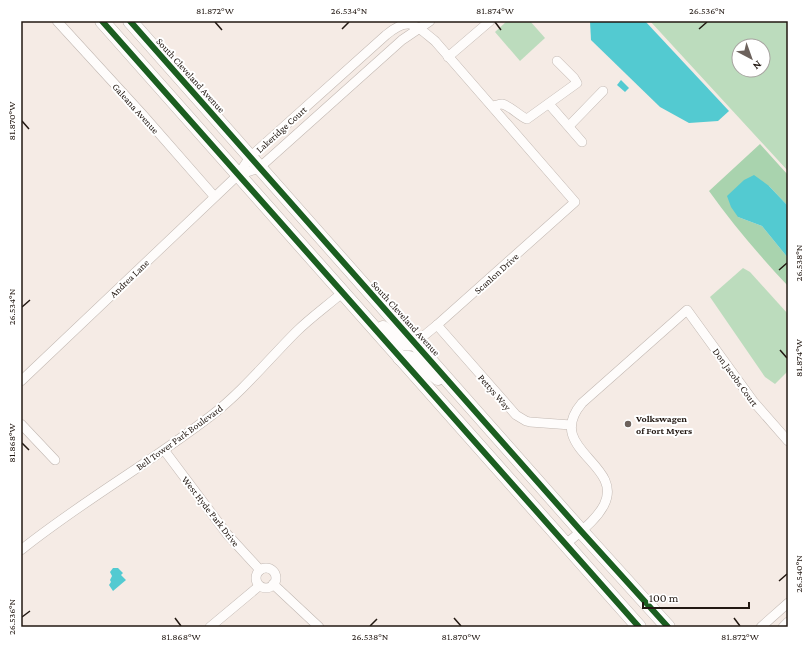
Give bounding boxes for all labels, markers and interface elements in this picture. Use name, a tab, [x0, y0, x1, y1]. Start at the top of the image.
text: 81.872°W	[196, 5, 235, 16]
text: 26.534°N	[331, 5, 368, 16]
text: 81.874°W	[476, 5, 515, 16]
text: 26.536°N	[689, 5, 725, 16]
street label: South Cleveland Avenue	[154, 36, 227, 115]
north arrow	[731, 38, 771, 78]
text: N	[750, 59, 764, 73]
street label: Galeana Avenue	[110, 81, 162, 136]
text: 81.870°W	[6, 101, 17, 140]
street label: Lakeridge Court	[254, 103, 309, 155]
text: 26.538°N	[793, 244, 804, 281]
street label: Scanlon Drive	[472, 250, 521, 296]
street label: Andrea Lane	[108, 257, 152, 300]
street label: South Cleveland Avenue	[369, 279, 442, 358]
text: 26.534°N	[6, 288, 17, 325]
text: 81.874°W	[793, 338, 804, 377]
street label: Don Jacobs Court	[711, 346, 761, 409]
street label: Pettys Way	[476, 372, 513, 413]
street label: Bell Tower Park Boulevard	[134, 402, 225, 472]
place label: Volkswagen of Fort Myers	[635, 413, 692, 436]
marker: Volkswagen of Fort Myers	[623, 419, 633, 429]
text: 81.868°W	[6, 422, 17, 463]
street label: West Hyde Park Drive	[180, 474, 242, 549]
text: 26.540°N	[793, 555, 804, 593]
scale bar	[643, 584, 749, 610]
text: 100 m	[649, 591, 679, 605]
text: 26.536°N	[6, 599, 17, 635]
text: 81.868°W	[161, 631, 202, 642]
text: 26.538°N	[352, 631, 389, 642]
text: 81.870°W	[442, 631, 481, 642]
text: 81.872°W	[721, 631, 760, 642]

